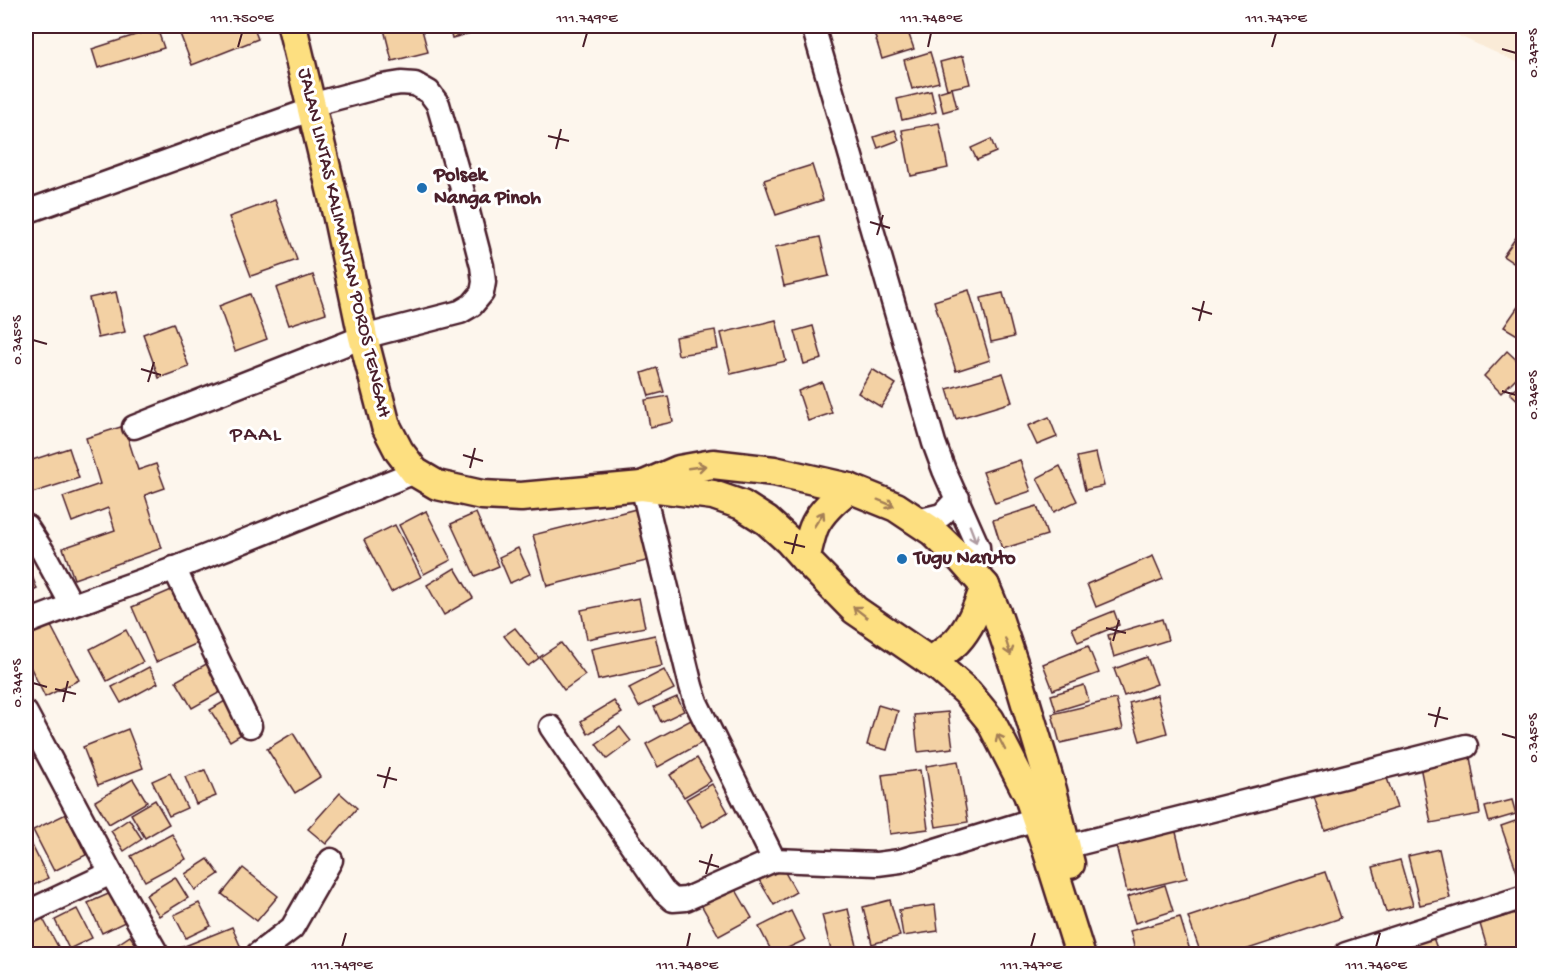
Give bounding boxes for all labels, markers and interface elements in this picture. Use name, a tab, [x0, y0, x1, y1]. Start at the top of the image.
text: 111.750°E	[209, 10, 274, 28]
text: 111.749°E	[555, 10, 618, 28]
text: 111.748°E	[899, 10, 963, 28]
text: 111.747°E	[1244, 10, 1307, 28]
text: 0.347°S	[1525, 28, 1543, 78]
street label: JALAN LINTAS KALIMANTAN POROS TENGAH	[292, 66, 395, 420]
place label: Polsek Nanga Pinoh	[433, 165, 541, 211]
marker: Polsek Nanga Pinoh	[415, 181, 429, 195]
text: 0.345°S	[9, 315, 27, 365]
text: 0.346°S	[1525, 370, 1543, 420]
district label: PAAL	[229, 423, 282, 449]
one-way arrow	[686, 461, 706, 472]
one-way arrow	[877, 498, 895, 509]
one-way arrow	[814, 511, 826, 528]
one-way arrow	[968, 525, 979, 543]
place label: Tugu Naruto	[912, 548, 1016, 571]
marker: Tugu Naruto	[895, 552, 909, 566]
one-way arrow	[852, 606, 868, 619]
one-way arrow	[1003, 637, 1014, 656]
text: 0.344°S	[9, 659, 27, 707]
text: 0.345°S	[1525, 713, 1543, 763]
one-way arrow	[995, 733, 1007, 751]
text: 111.749°E	[310, 957, 373, 975]
text: 111.748°E	[655, 957, 719, 975]
text: 111.747°E	[999, 957, 1062, 975]
text: 111.746°E	[1344, 957, 1407, 975]

